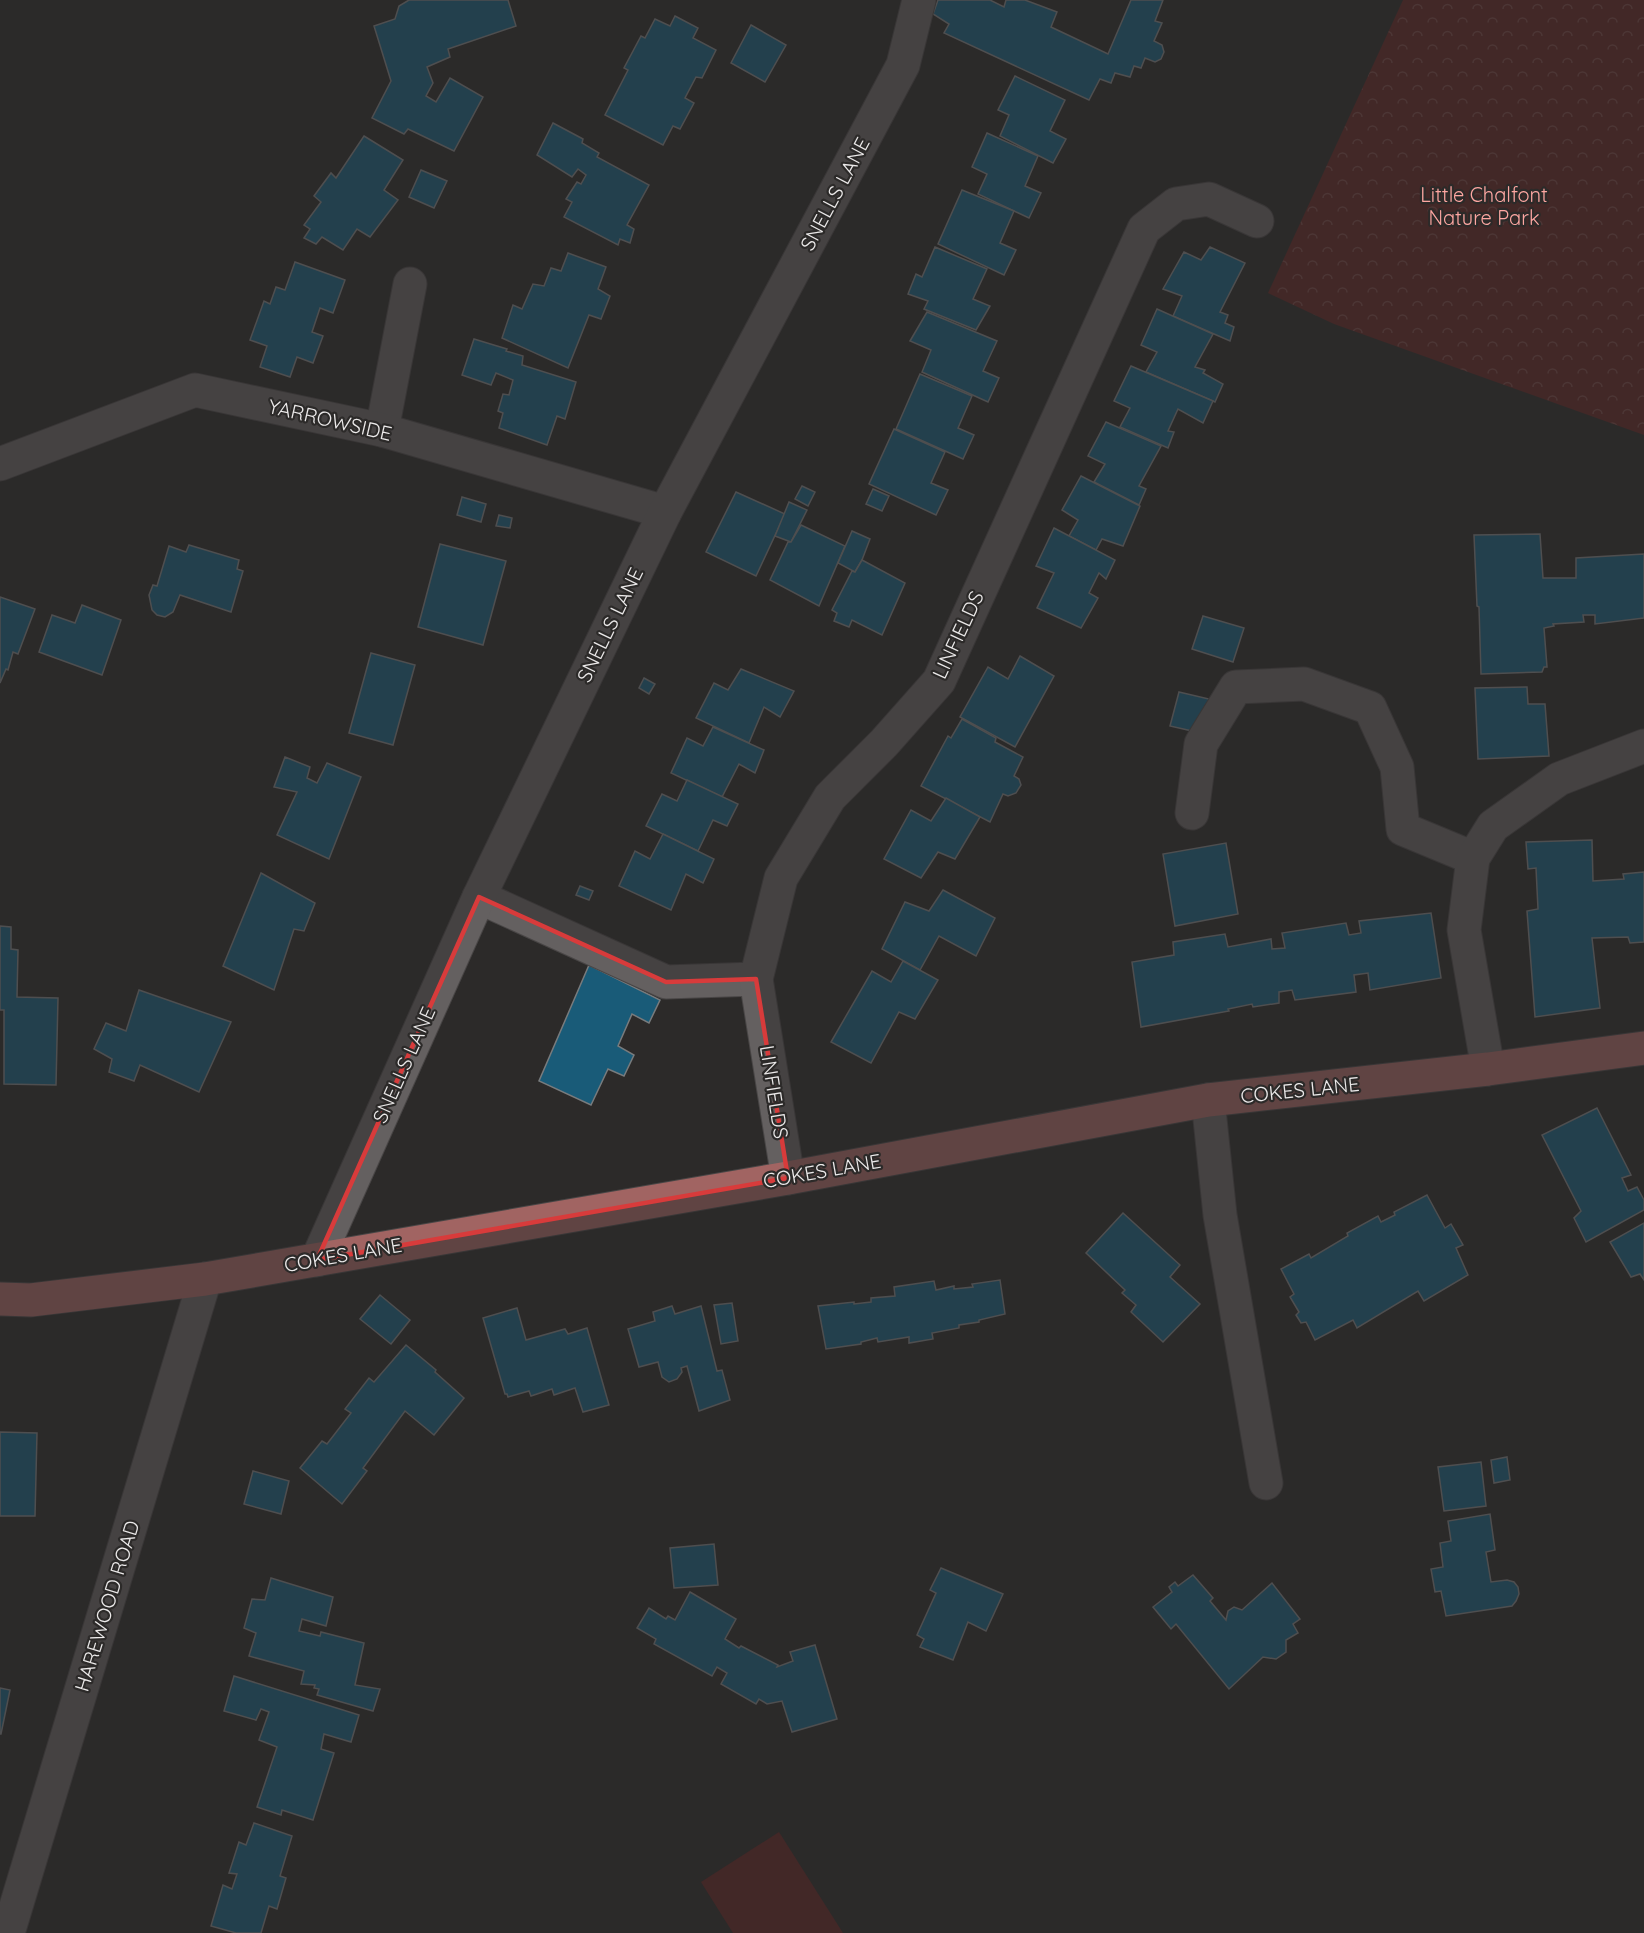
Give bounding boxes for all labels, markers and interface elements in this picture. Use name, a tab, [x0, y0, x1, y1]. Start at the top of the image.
street label: SNELLS LANE	[794, 133, 875, 255]
park label: Little Chalfont Nature Park	[1420, 182, 1548, 230]
street label: YARROWSIDE	[266, 393, 394, 446]
street label: SNELLS LANE	[571, 563, 648, 686]
street label: LINFIELDS	[926, 587, 989, 683]
street label: SNELLS LANE	[367, 1003, 440, 1127]
street label: LINFIELDS	[755, 1043, 794, 1140]
street label: COKES LANE	[1239, 1071, 1361, 1108]
street label: COKES LANE	[761, 1148, 883, 1193]
street label: COKES LANE	[282, 1232, 404, 1277]
street label: HAREWOOD ROAD	[69, 1517, 144, 1694]

